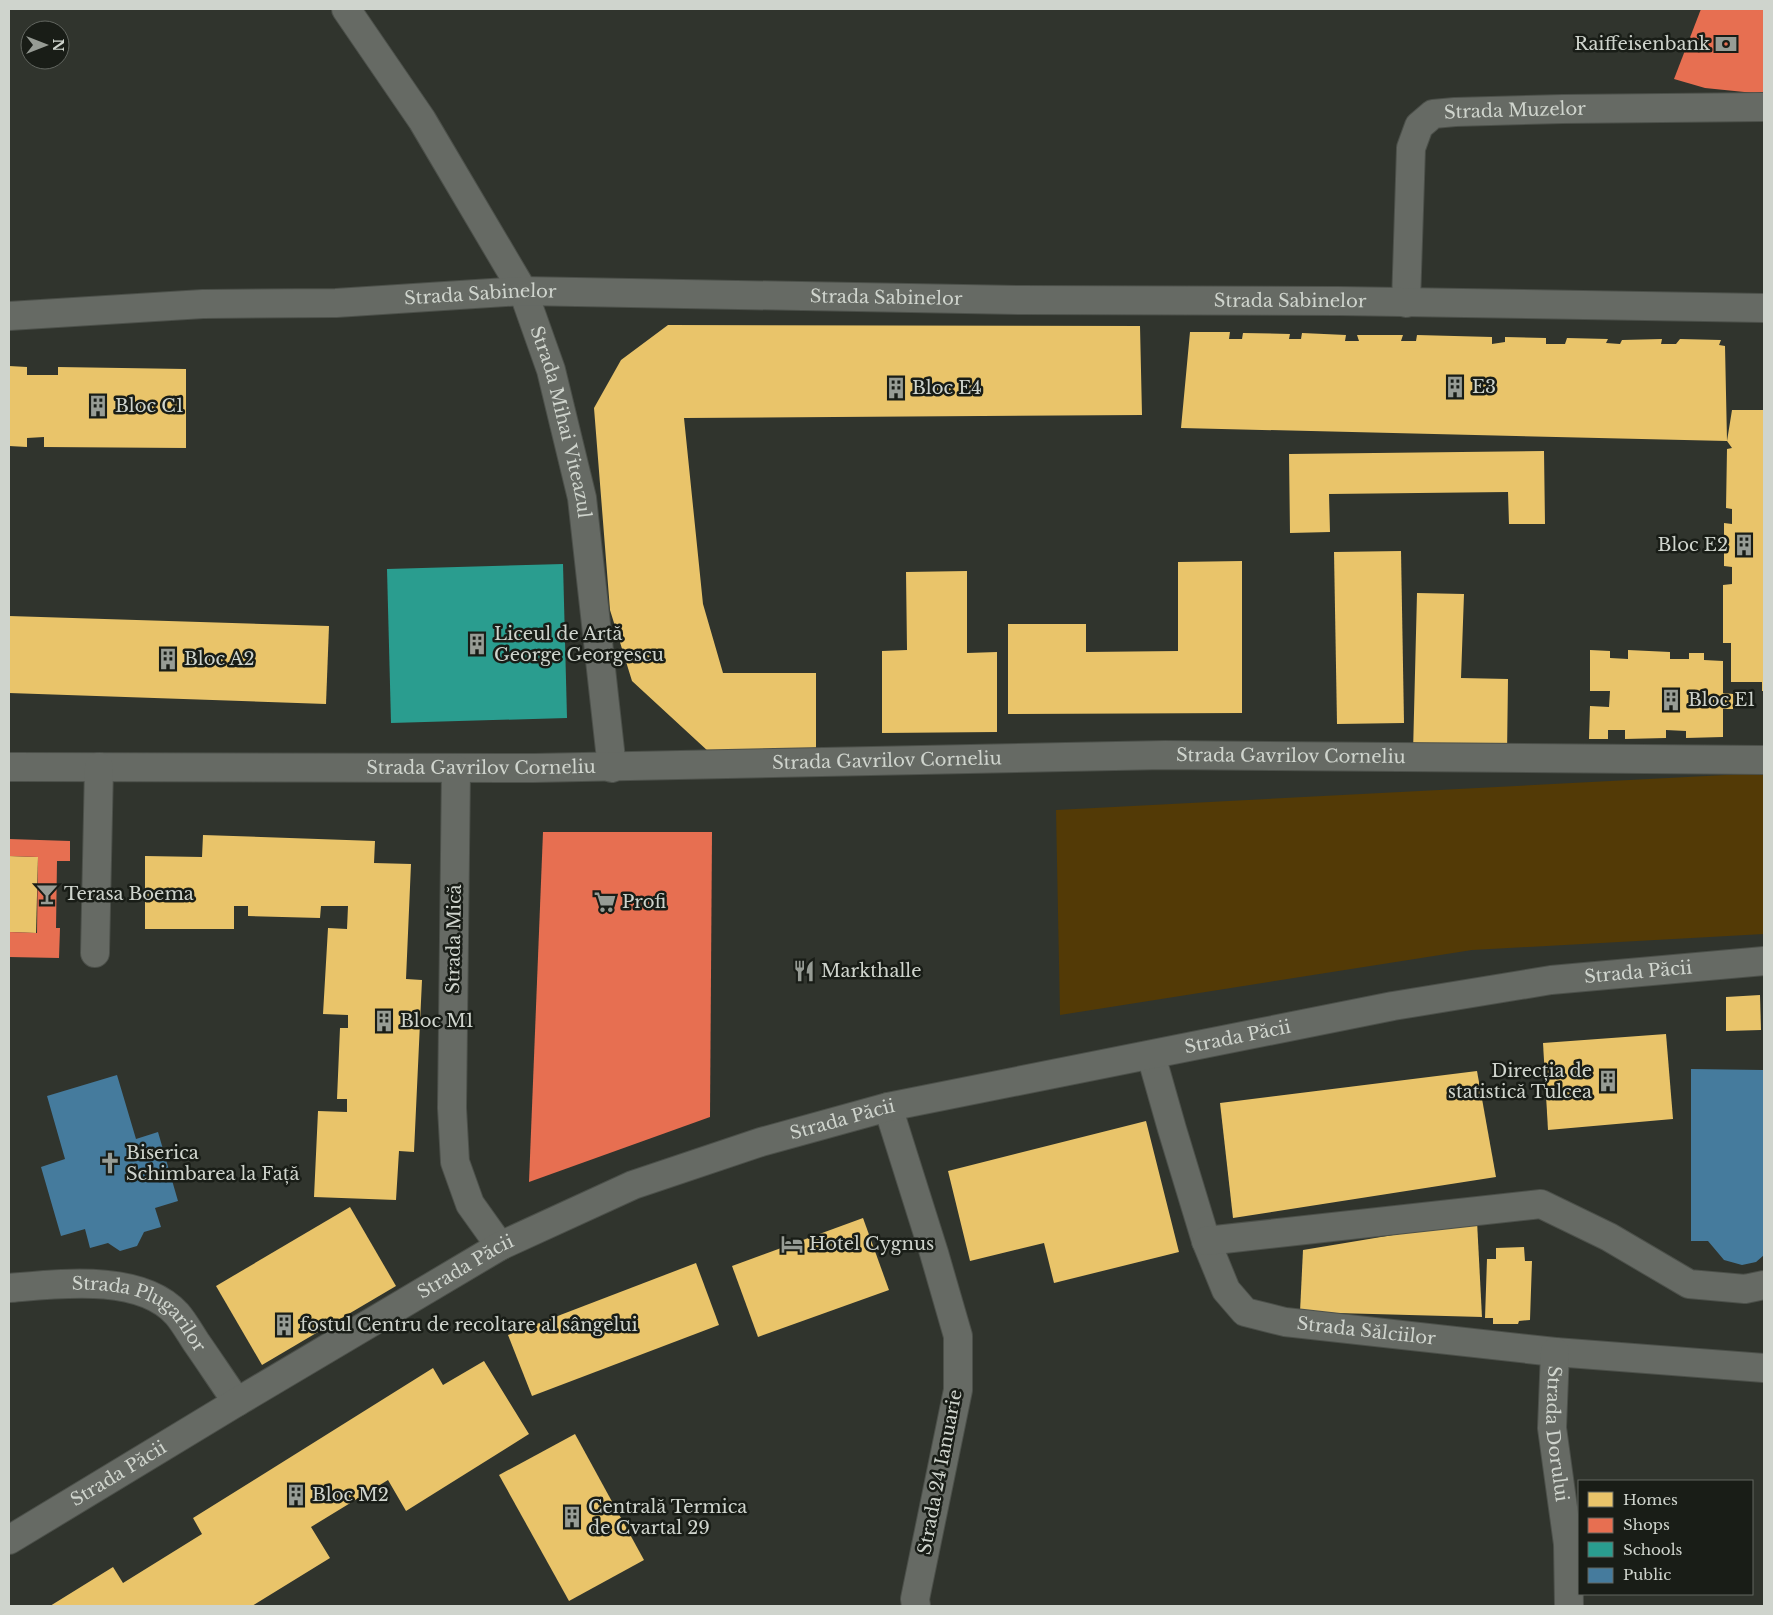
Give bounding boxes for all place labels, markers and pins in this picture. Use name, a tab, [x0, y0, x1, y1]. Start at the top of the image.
bank icon: Raiffeisenbank	[1713, 31, 1739, 57]
place label: Raiffeisenbank	[1574, 33, 1710, 55]
building icon: E3	[1442, 374, 1468, 400]
building icon: Bloc E4	[883, 375, 909, 401]
place label: E3	[1472, 376, 1496, 398]
place label: Bloc E4	[912, 377, 982, 399]
building icon: Bloc C1	[85, 393, 111, 419]
place label: Bloc C1	[115, 395, 184, 417]
building icon: Bloc E2	[1731, 532, 1757, 558]
place label: Bloc E2	[1658, 534, 1728, 556]
place label: Liceul de Artă George Georgescu	[494, 623, 664, 666]
building icon: Liceul de Artă George Georgescu	[464, 631, 490, 657]
building icon: Bloc A2	[155, 646, 181, 672]
place label: Bloc A2	[184, 648, 255, 670]
building icon: Bloc E1	[1658, 687, 1684, 713]
place label: Bloc E1	[1688, 689, 1755, 711]
bar icon: Terasa Boema	[34, 881, 60, 907]
place label: Terasa Boema	[64, 883, 194, 905]
supermarket icon: Profi	[592, 889, 618, 915]
place label: Profi	[622, 891, 667, 913]
restaurant icon: Markthalle	[791, 958, 817, 984]
place label: Markthalle	[821, 960, 921, 982]
building icon: Bloc M1	[371, 1008, 397, 1034]
place label: Bloc M1	[400, 1010, 474, 1032]
place label: Direcția de statistică Tulcea	[1448, 1060, 1592, 1103]
building icon: Direcția de statistică Tulcea	[1595, 1068, 1621, 1094]
place label: Biserica Schimbarea la Față	[126, 1142, 299, 1185]
church icon: Biserica Schimbarea la Față	[97, 1150, 123, 1176]
hotel icon: Hotel Cygnus	[779, 1231, 805, 1257]
place label: Hotel Cygnus	[809, 1233, 934, 1255]
building icon: fostul Centru de recoltare al sângelui	[271, 1312, 297, 1338]
place label: fostul Centru de recoltare al sângelui	[300, 1314, 638, 1336]
building icon: Bloc M2	[283, 1482, 309, 1508]
place label: Bloc M2	[312, 1484, 389, 1506]
place label: Centrală Termica de Cvartal 29	[588, 1496, 747, 1539]
building icon: Centrală Termica de Cvartal 29	[559, 1504, 585, 1530]

